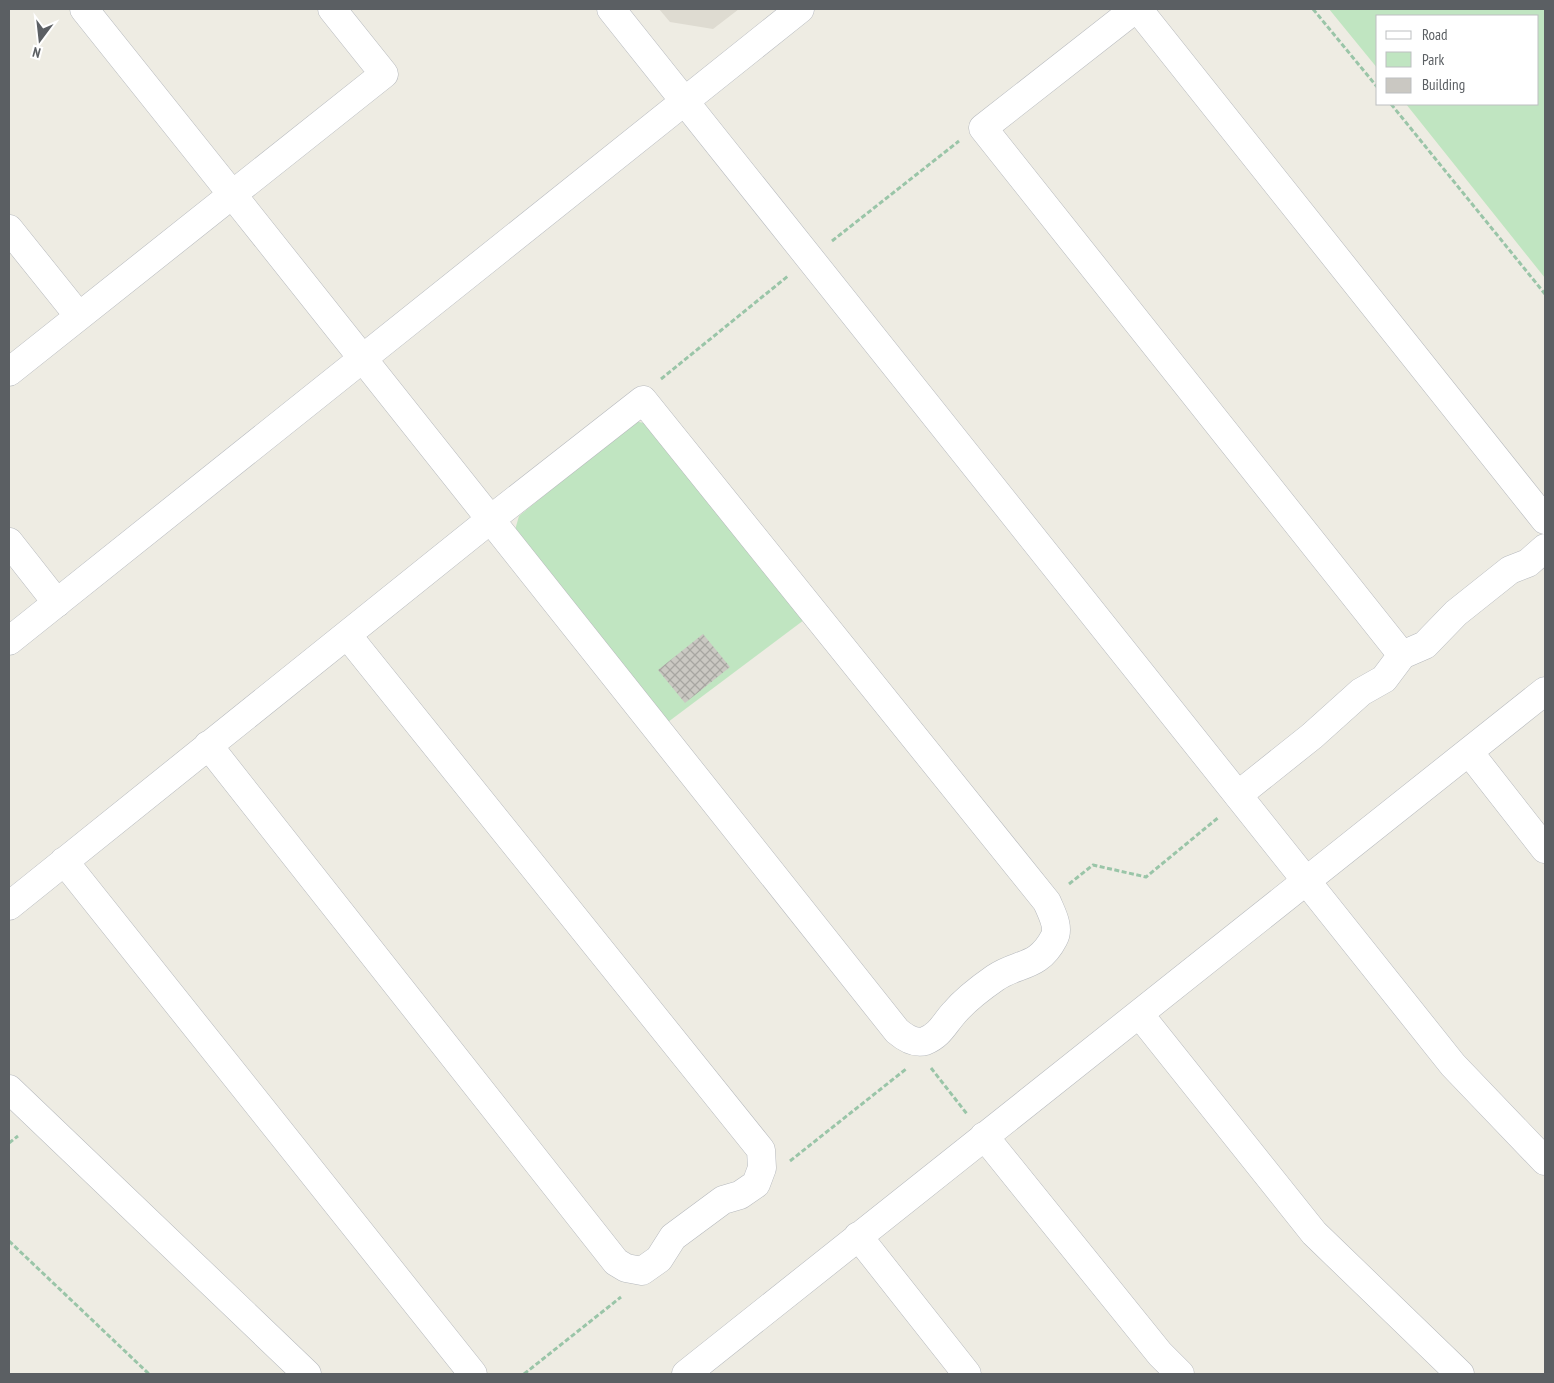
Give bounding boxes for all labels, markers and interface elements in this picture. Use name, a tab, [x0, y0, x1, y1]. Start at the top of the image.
north arrow	[15, 15, 65, 65]
legend	[1376, 15, 1539, 105]
text: Road	[1422, 25, 1448, 44]
text: N	[31, 43, 43, 62]
text: Park	[1422, 50, 1444, 69]
text: Building	[1422, 75, 1465, 94]

